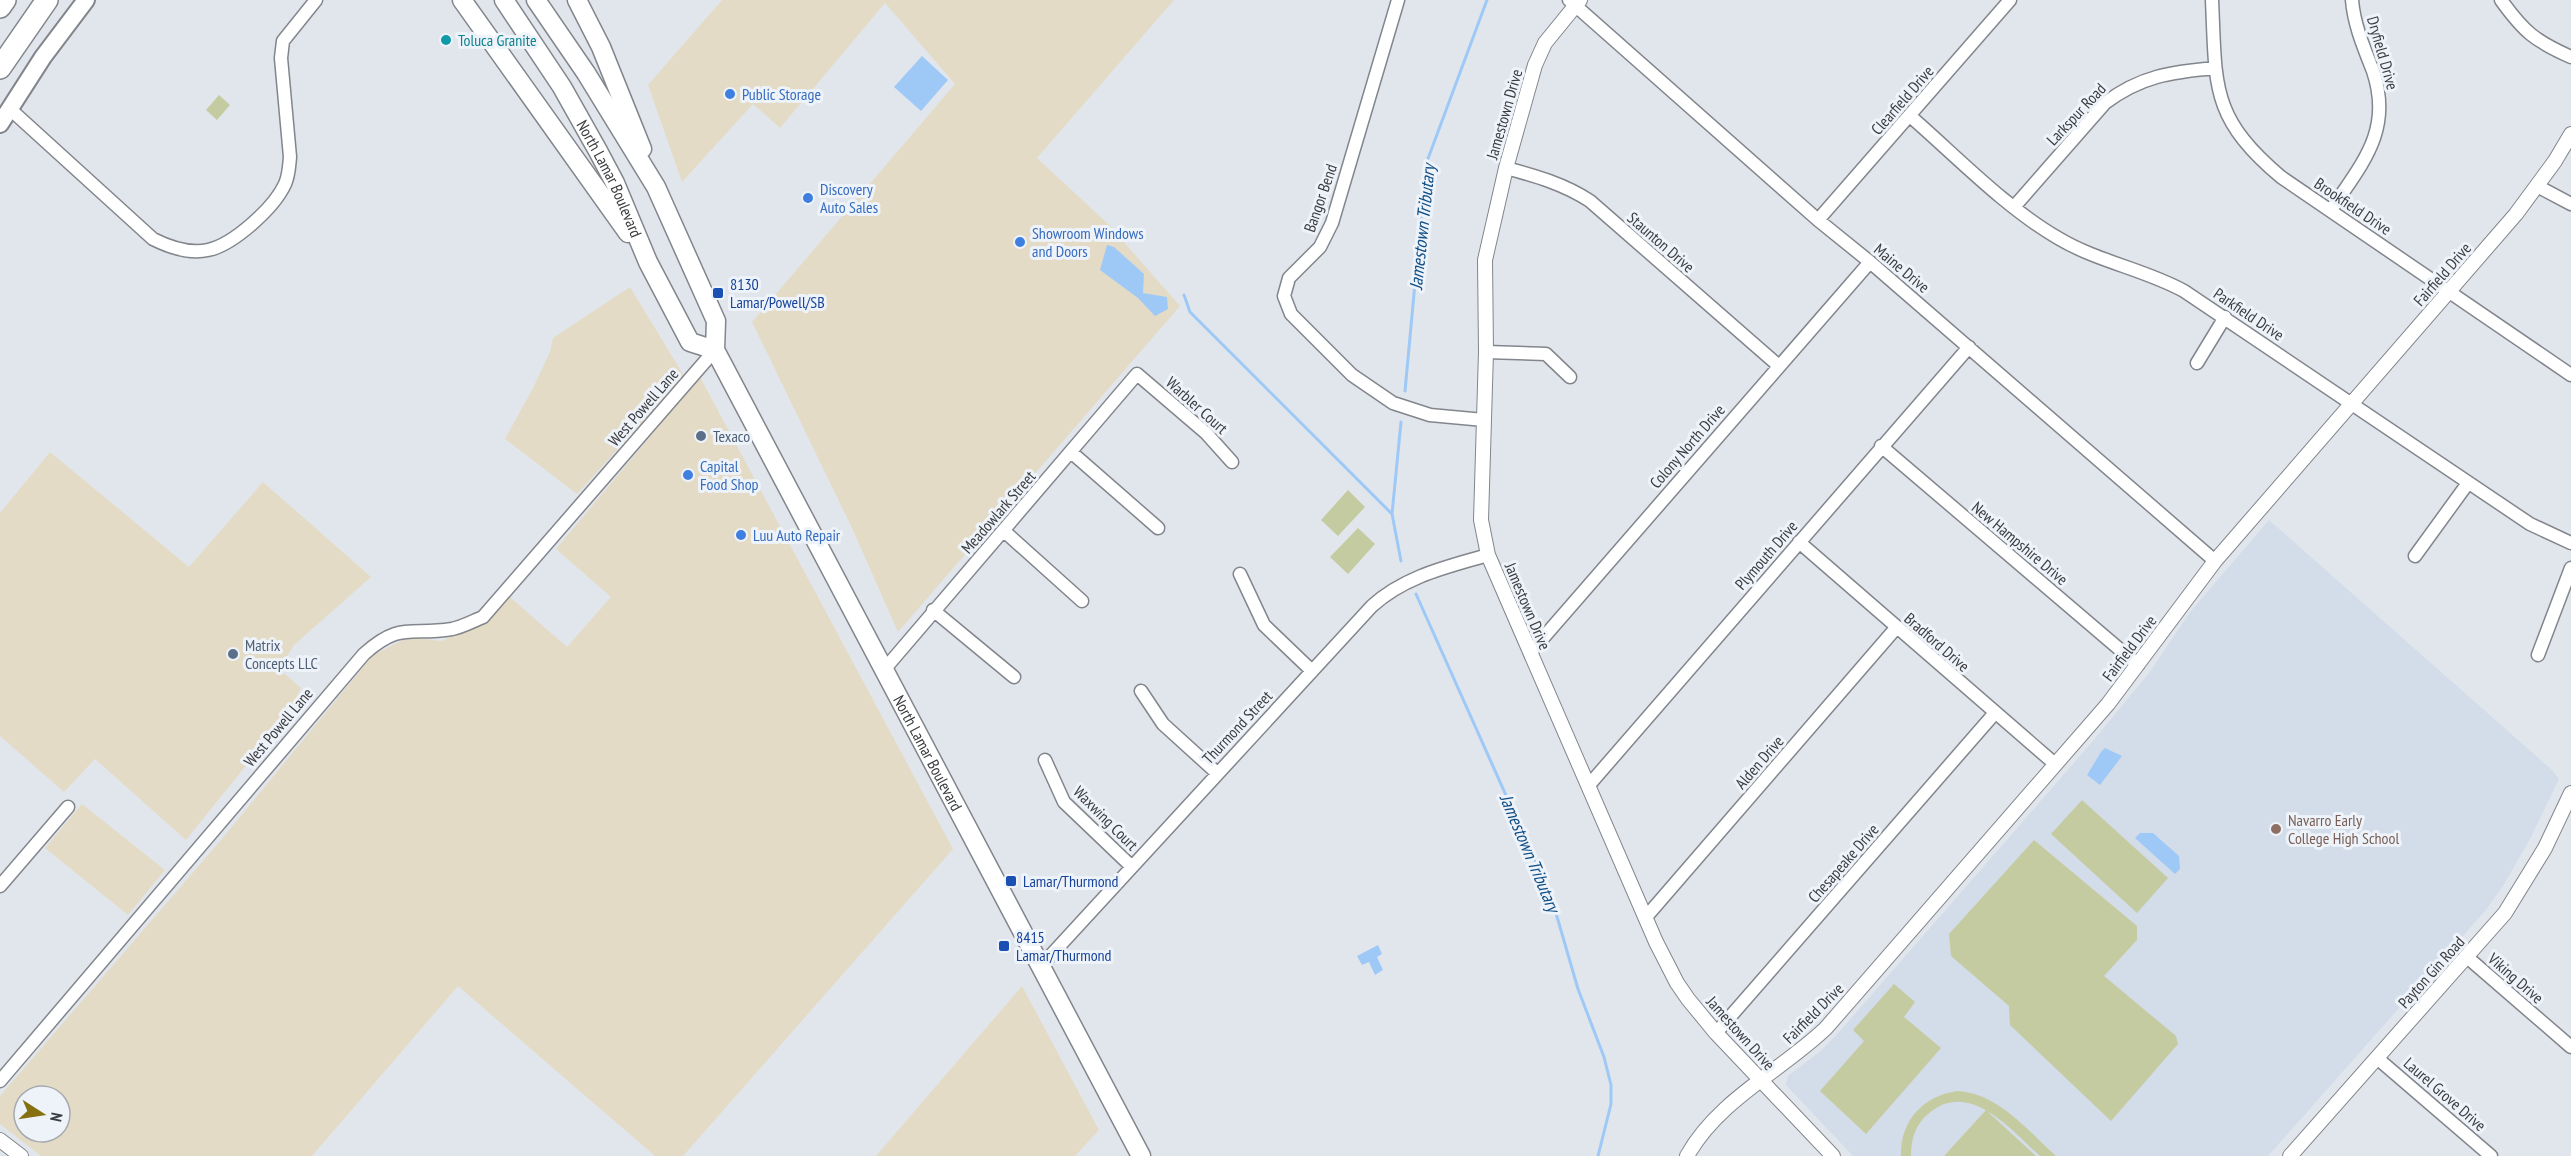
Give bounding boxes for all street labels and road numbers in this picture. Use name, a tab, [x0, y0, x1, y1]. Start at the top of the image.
street label: Dryfield Drive	[2363, 14, 2403, 92]
street label: Clearfield Drive	[1867, 61, 1937, 139]
street label: Jamestown Drive	[1481, 67, 1526, 162]
street label: Larkspur Road	[2042, 79, 2110, 149]
street label: North Lamar Boulevard	[573, 116, 647, 240]
street label: Bangor Bend	[1299, 161, 1341, 235]
street label: Brookfield Drive	[2311, 173, 2395, 239]
street label: Staunton Drive	[1623, 207, 1699, 277]
street label: Fairfield Drive	[2409, 238, 2475, 310]
street label: Maine Drive	[1870, 239, 1934, 297]
street label: Parkfield Drive	[2210, 283, 2288, 345]
street label: West Powell Lane	[604, 364, 682, 450]
street label: Warbler Court	[1162, 372, 1232, 438]
street label: Colony North Drive	[1645, 400, 1729, 492]
street label: Meadowlark Street	[957, 466, 1040, 557]
street label: New Hampshire Drive	[1968, 497, 2072, 589]
street label: Plymouth Drive	[1731, 516, 1801, 594]
street label: Jamestown Drive	[1500, 559, 1555, 653]
street label: Bradford Drive	[1900, 608, 1974, 676]
street label: Fairfield Drive	[2098, 611, 2160, 685]
street label: West Powell Lane	[239, 684, 317, 770]
street label: Thurmond Street	[1198, 686, 1277, 768]
street label: North Lamar Boulevard	[889, 692, 967, 814]
street label: Alden Drive	[1730, 731, 1788, 793]
street label: Waxwing Court	[1069, 781, 1143, 855]
street label: Chesapeake Drive	[1803, 820, 1883, 906]
street label: Payton Gin Road	[2394, 932, 2469, 1012]
street label: Viking Drive	[2483, 948, 2548, 1008]
street label: Fairfield Drive	[1778, 978, 1848, 1048]
street label: Jamestown Drive	[1702, 991, 1779, 1074]
street label: Laurel Grove Drive	[2400, 1053, 2490, 1135]

